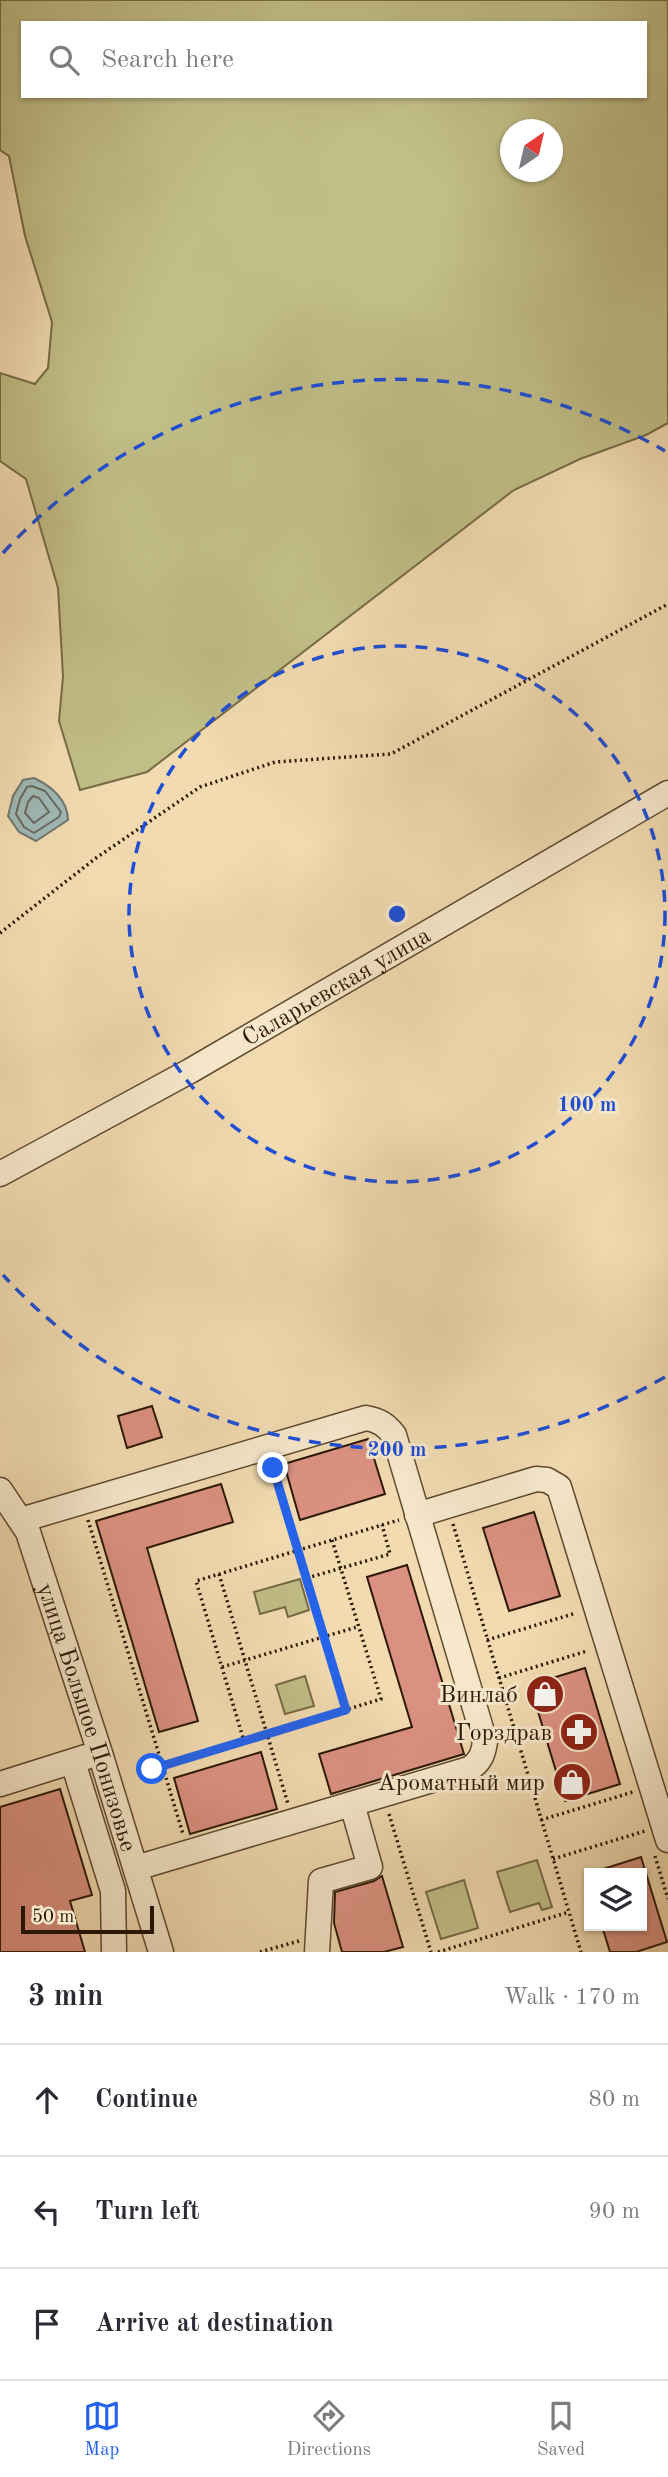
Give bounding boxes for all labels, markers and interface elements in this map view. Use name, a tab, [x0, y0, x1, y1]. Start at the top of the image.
search box	[21, 21, 647, 98]
icon: search	[45, 41, 83, 79]
text: Search here	[101, 47, 234, 73]
north arrow	[500, 119, 563, 182]
centre of rings	[385, 902, 409, 926]
street label: Саларьевская улица	[239, 924, 435, 1052]
text: 100 m	[557, 1095, 617, 1116]
text: 200 m	[367, 1440, 427, 1461]
route end	[257, 1452, 288, 1483]
street label: улица Большое Понизовье	[32, 1581, 139, 1855]
shop icon: Винлаб	[524, 1673, 566, 1715]
place label: Винлаб	[440, 1684, 518, 1708]
pharmacy icon: Горздрав	[558, 1711, 600, 1753]
place label: Горздрав	[456, 1722, 552, 1746]
route start	[136, 1753, 167, 1784]
shop icon: Ароматный мир	[551, 1761, 593, 1803]
place label: Ароматный мир	[378, 1772, 545, 1796]
map controls	[584, 1868, 647, 1931]
button: layers	[584, 1868, 647, 1931]
scale bar	[21, 1903, 154, 1935]
text: 50 m	[32, 1908, 74, 1927]
text: 3 min	[28, 1982, 103, 2012]
text: Walk · 170 m	[504, 1986, 640, 2009]
icon: ahead	[28, 2081, 66, 2119]
text: Continue	[95, 2087, 198, 2113]
text: 80 m	[589, 2088, 640, 2111]
icon: left	[28, 2193, 66, 2231]
text: Turn left	[95, 2199, 200, 2225]
text: 90 m	[589, 2200, 640, 2223]
icon: arrive	[28, 2305, 66, 2343]
text: Arrive at destination	[95, 2311, 334, 2337]
tab: Map	[83, 2397, 121, 2462]
tab: Directions	[287, 2397, 371, 2462]
tab: Saved	[537, 2397, 585, 2462]

